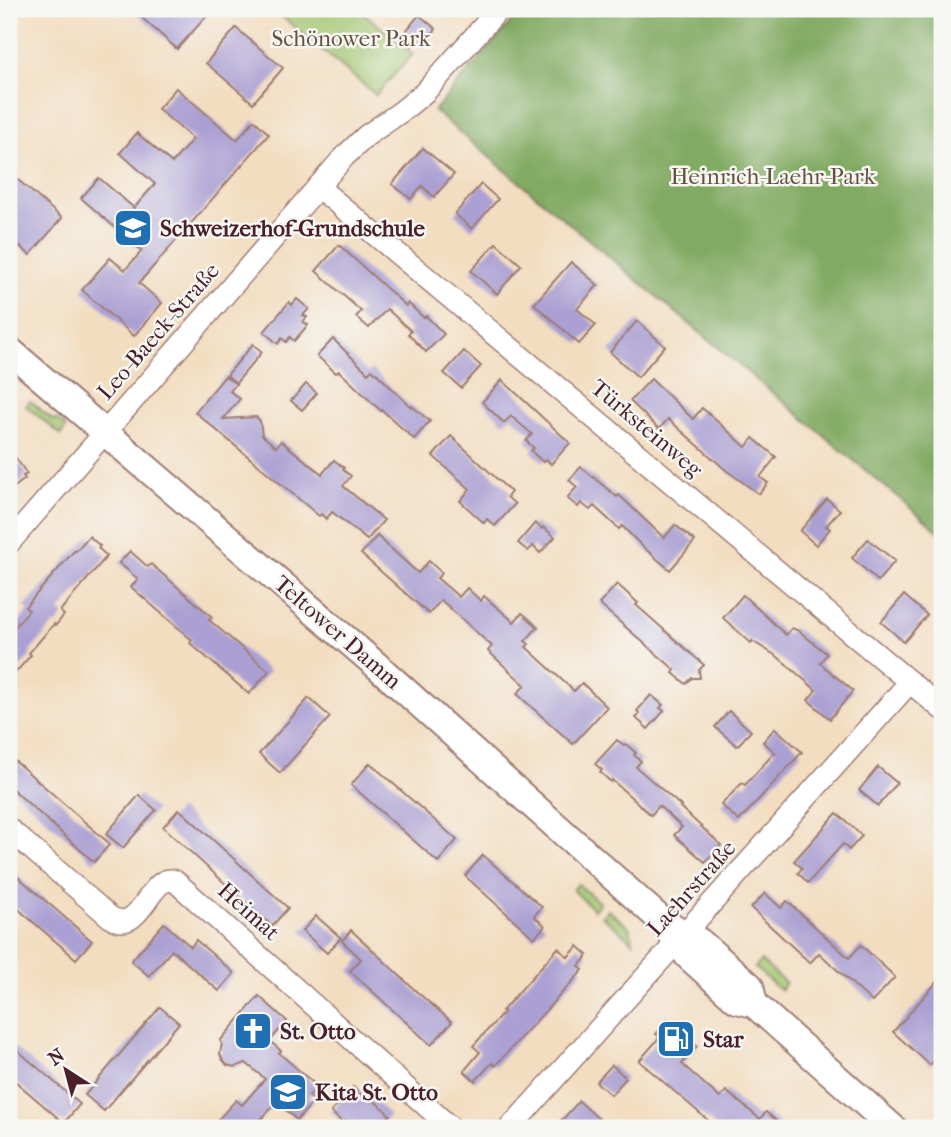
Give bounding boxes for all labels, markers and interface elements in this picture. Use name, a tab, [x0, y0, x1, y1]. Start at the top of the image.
park label: Schönower Park	[271, 25, 432, 52]
park label: Heinrich-Laehr-Park	[670, 163, 877, 190]
school or university icon: Schweizerhof-Grundschule	[112, 207, 154, 249]
place label: Schweizerhof-Grundschule	[160, 215, 426, 242]
street label: Leo-Baeck-Straße	[92, 257, 225, 405]
street label: Türksteinweg	[585, 374, 709, 483]
street label: Teltower Damm	[269, 570, 407, 695]
street label: Laehrstraße	[641, 835, 741, 942]
street label: Heimat	[212, 877, 285, 946]
church icon: St. Otto	[232, 1010, 274, 1052]
place label: St. Otto	[280, 1018, 356, 1045]
fuel station icon: Star	[655, 1018, 697, 1060]
place label: Star	[703, 1026, 745, 1053]
north arrow	[32, 1036, 102, 1106]
text: N	[44, 1044, 69, 1070]
school or university icon: Kita St. Otto	[267, 1071, 309, 1113]
place label: Kita St. Otto	[315, 1079, 438, 1106]

